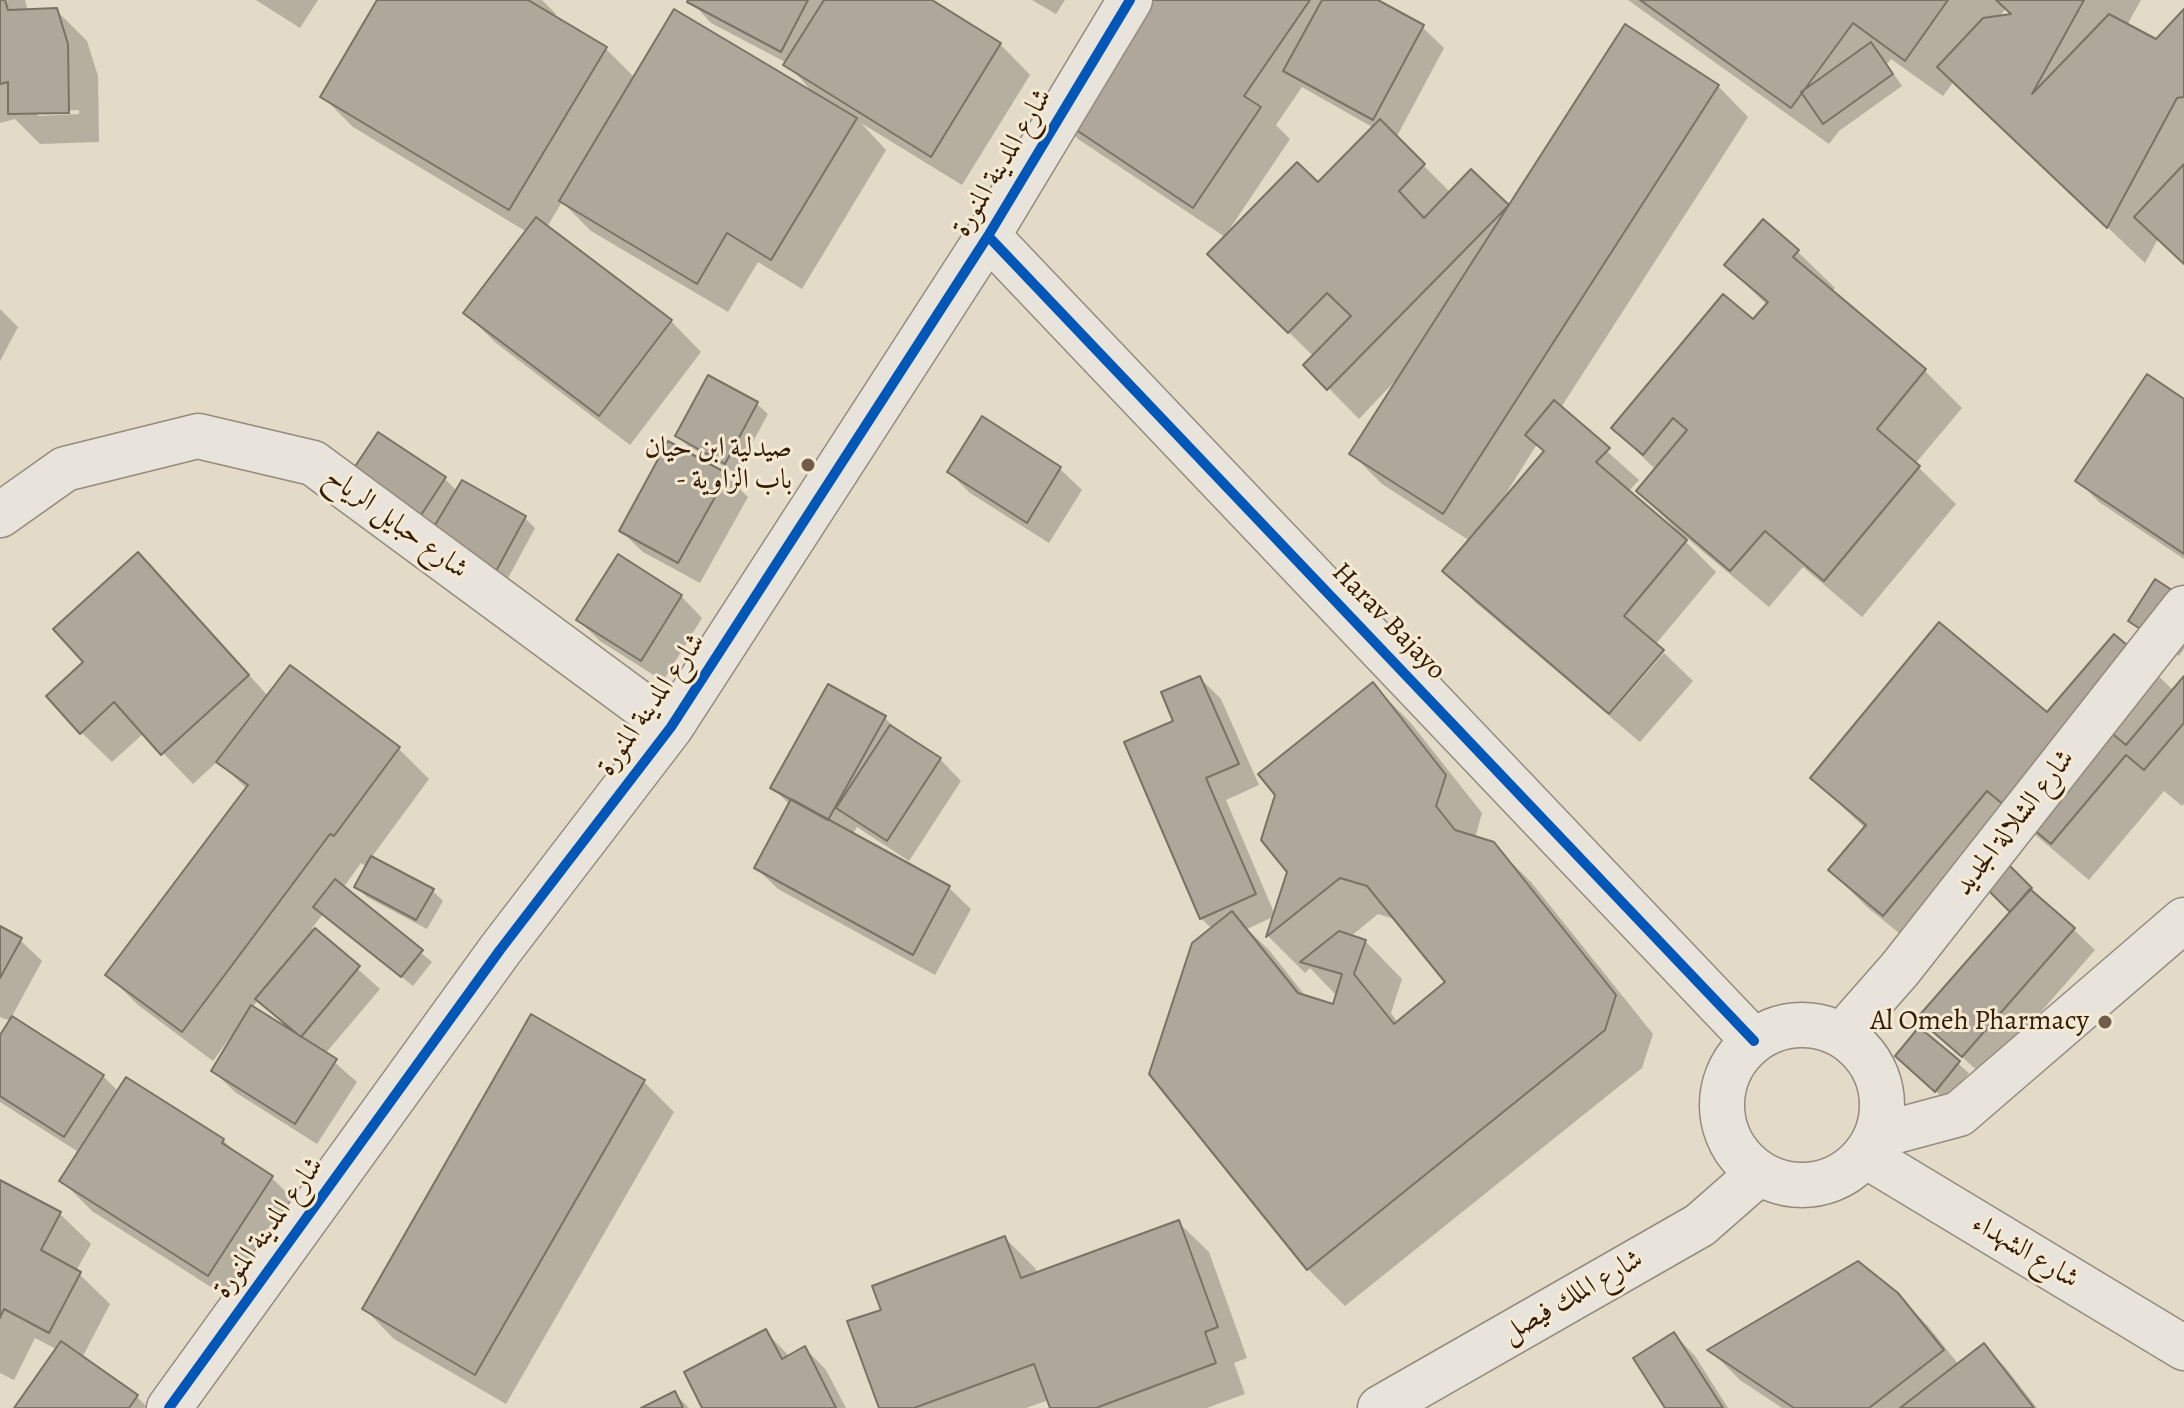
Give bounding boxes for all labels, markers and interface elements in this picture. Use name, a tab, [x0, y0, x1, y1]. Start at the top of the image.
street label: شارع المدينة المنورة	[946, 83, 1060, 243]
place label: صيدلية ابن حيان - باب الزاوية	[644, 432, 792, 498]
marker: صيدلية ابن حيان - باب الزاوية	[799, 456, 817, 474]
street label: شارع حبايل الرياح	[318, 461, 474, 587]
street label: Harav Bajayo	[1324, 556, 1452, 688]
street label: شارع المدينة المنورة	[590, 627, 714, 783]
street label: شارع الشلالة الجديد	[1947, 743, 2083, 903]
place label: Al Omeh Pharmacy	[1870, 1005, 2089, 1039]
marker: Al Omeh Pharmacy	[2096, 1013, 2114, 1031]
street label: شارع المدينة المنورة	[206, 1151, 332, 1305]
street label: شارع الشهداء	[1966, 1207, 2084, 1297]
street label: شارع الملك فيصل	[1496, 1243, 1650, 1351]

